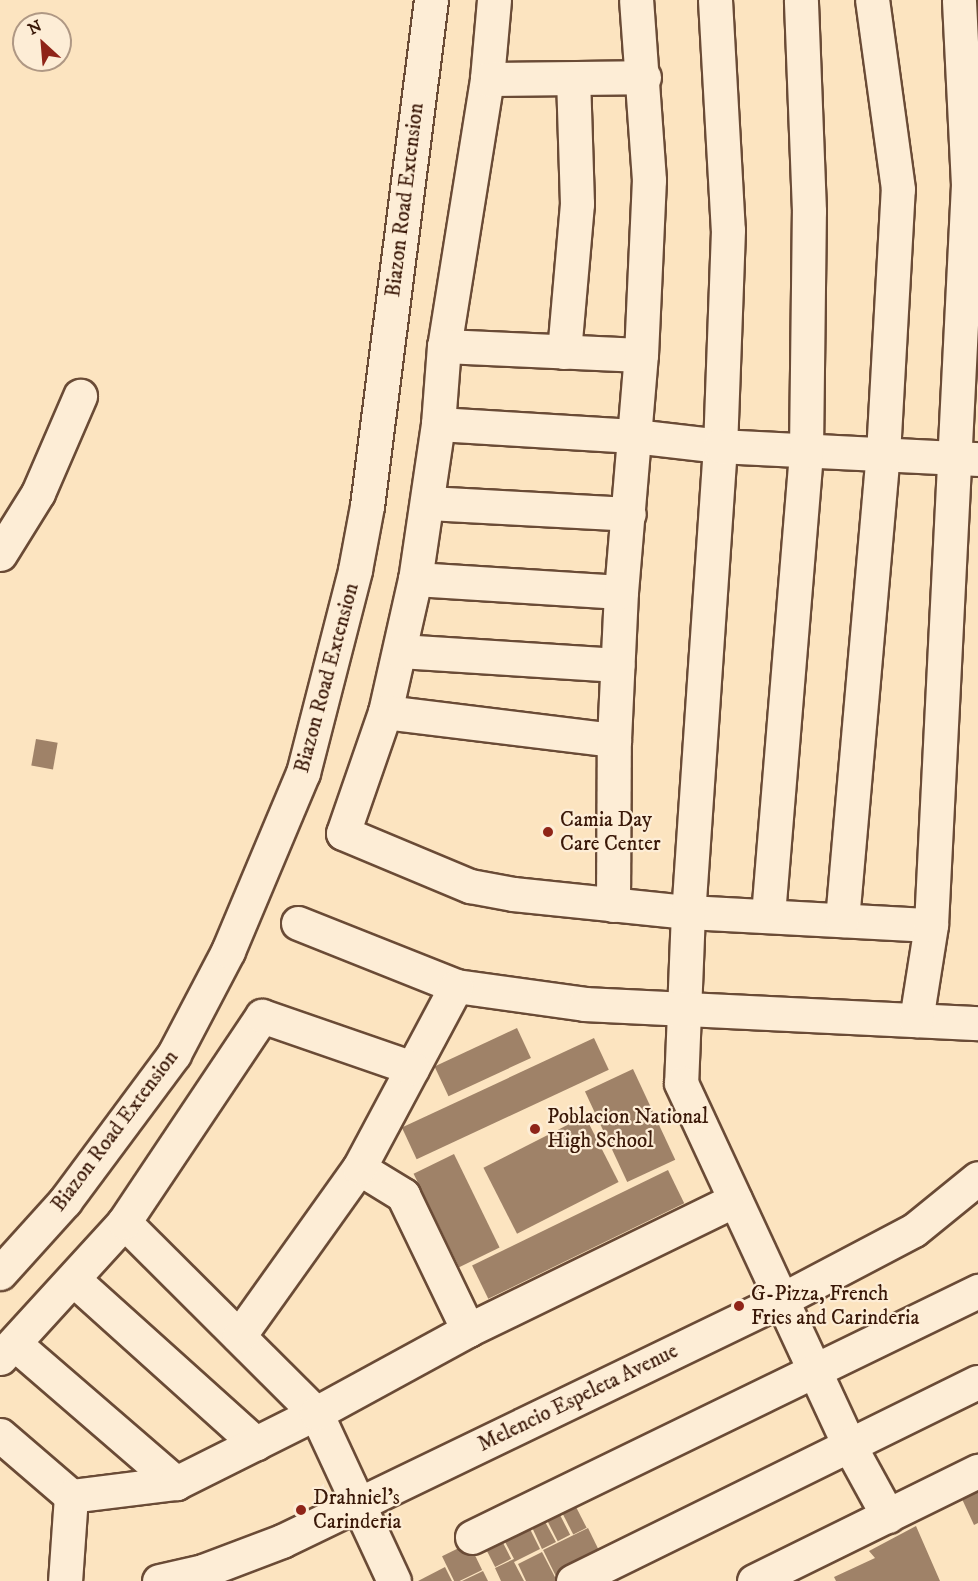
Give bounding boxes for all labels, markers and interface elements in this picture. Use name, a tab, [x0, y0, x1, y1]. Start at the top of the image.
north arrow	[12, 12, 72, 72]
text: N	[25, 16, 45, 39]
street label: Biazon Road Extension	[381, 101, 429, 299]
street label: Biazon Road Extension	[290, 580, 364, 776]
place label: Camia Day Care Center	[560, 807, 661, 857]
marker: Camia Day Care Center	[541, 825, 555, 839]
street label: Biazon Road Extension	[46, 1045, 184, 1217]
place label: Poblacion National High School	[547, 1104, 708, 1154]
marker: Poblacion National High School	[528, 1122, 542, 1136]
place label: G-Pizza, French Fries and Carinderia	[751, 1281, 919, 1331]
marker: G-Pizza, French Fries and Carinderia	[732, 1299, 746, 1313]
street label: Melencio Espeleta Avenue	[474, 1339, 682, 1457]
place label: Drahniel's Carinderia	[313, 1485, 401, 1535]
marker: Drahniel's Carinderia	[294, 1503, 308, 1517]

